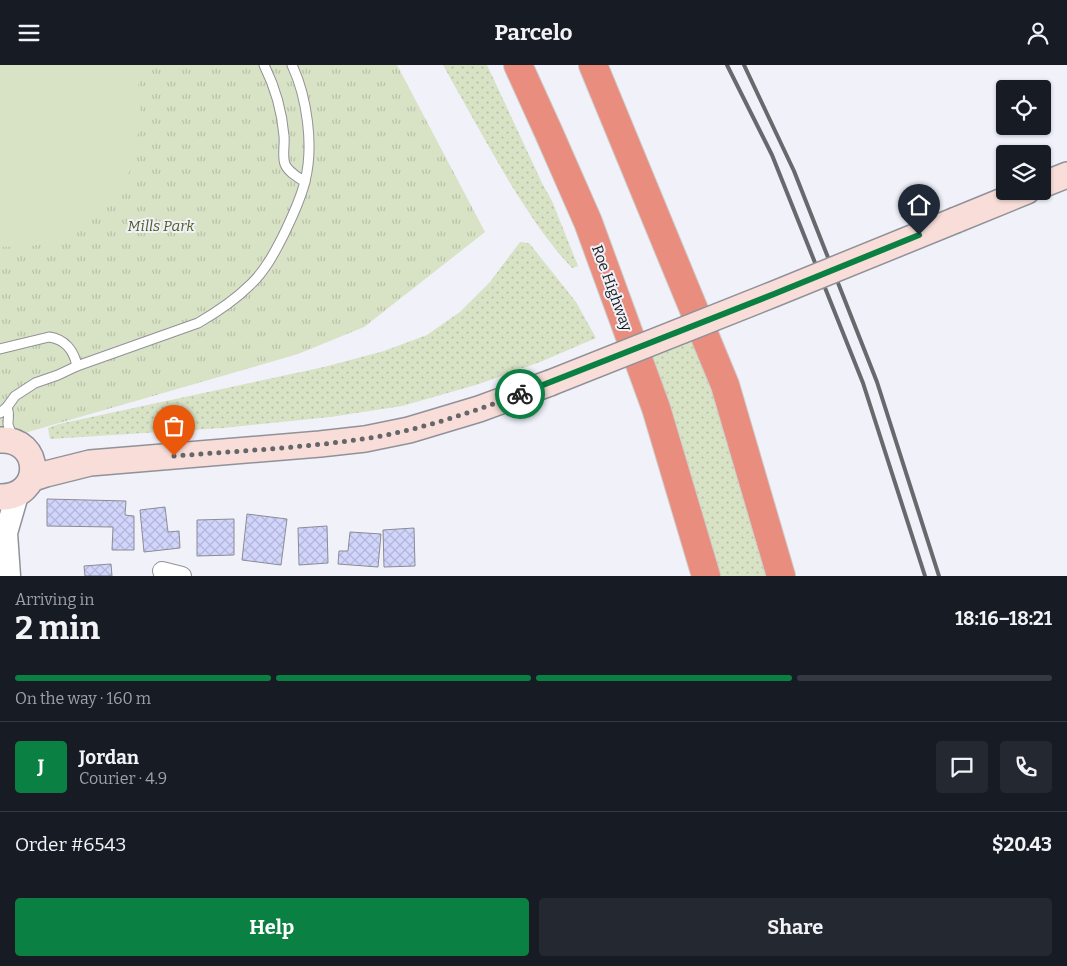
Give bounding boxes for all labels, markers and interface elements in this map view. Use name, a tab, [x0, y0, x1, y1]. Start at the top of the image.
icon: menu	[15, 19, 43, 47]
text: Parcelo	[495, 19, 572, 46]
icon: person	[1024, 19, 1052, 47]
map controls	[996, 80, 1051, 200]
button: locate	[996, 80, 1051, 135]
button: layers	[996, 145, 1051, 200]
pin	[898, 184, 940, 235]
icon: home	[905, 191, 933, 219]
park label: Mills Park	[128, 217, 195, 235]
street label: Roe Highway	[588, 242, 636, 334]
courier	[495, 369, 545, 419]
icon: bike	[506, 380, 534, 408]
pin	[153, 405, 195, 456]
icon: bag	[160, 412, 188, 440]
text: Arriving in	[15, 590, 94, 609]
text: 18:16–18:21	[955, 607, 1052, 630]
text: 2 min	[15, 609, 100, 647]
text: On the way · 160 m	[15, 689, 151, 708]
button: chat	[936, 741, 988, 793]
button: phone	[1000, 741, 1052, 793]
text: Jordan	[79, 746, 139, 769]
text: J	[38, 755, 44, 778]
text: Courier · 4.9	[79, 769, 167, 788]
text: Order #6543	[15, 833, 126, 856]
text: $20.43	[992, 833, 1052, 856]
button: Help	[15, 898, 529, 956]
button: Share	[539, 898, 1052, 956]

